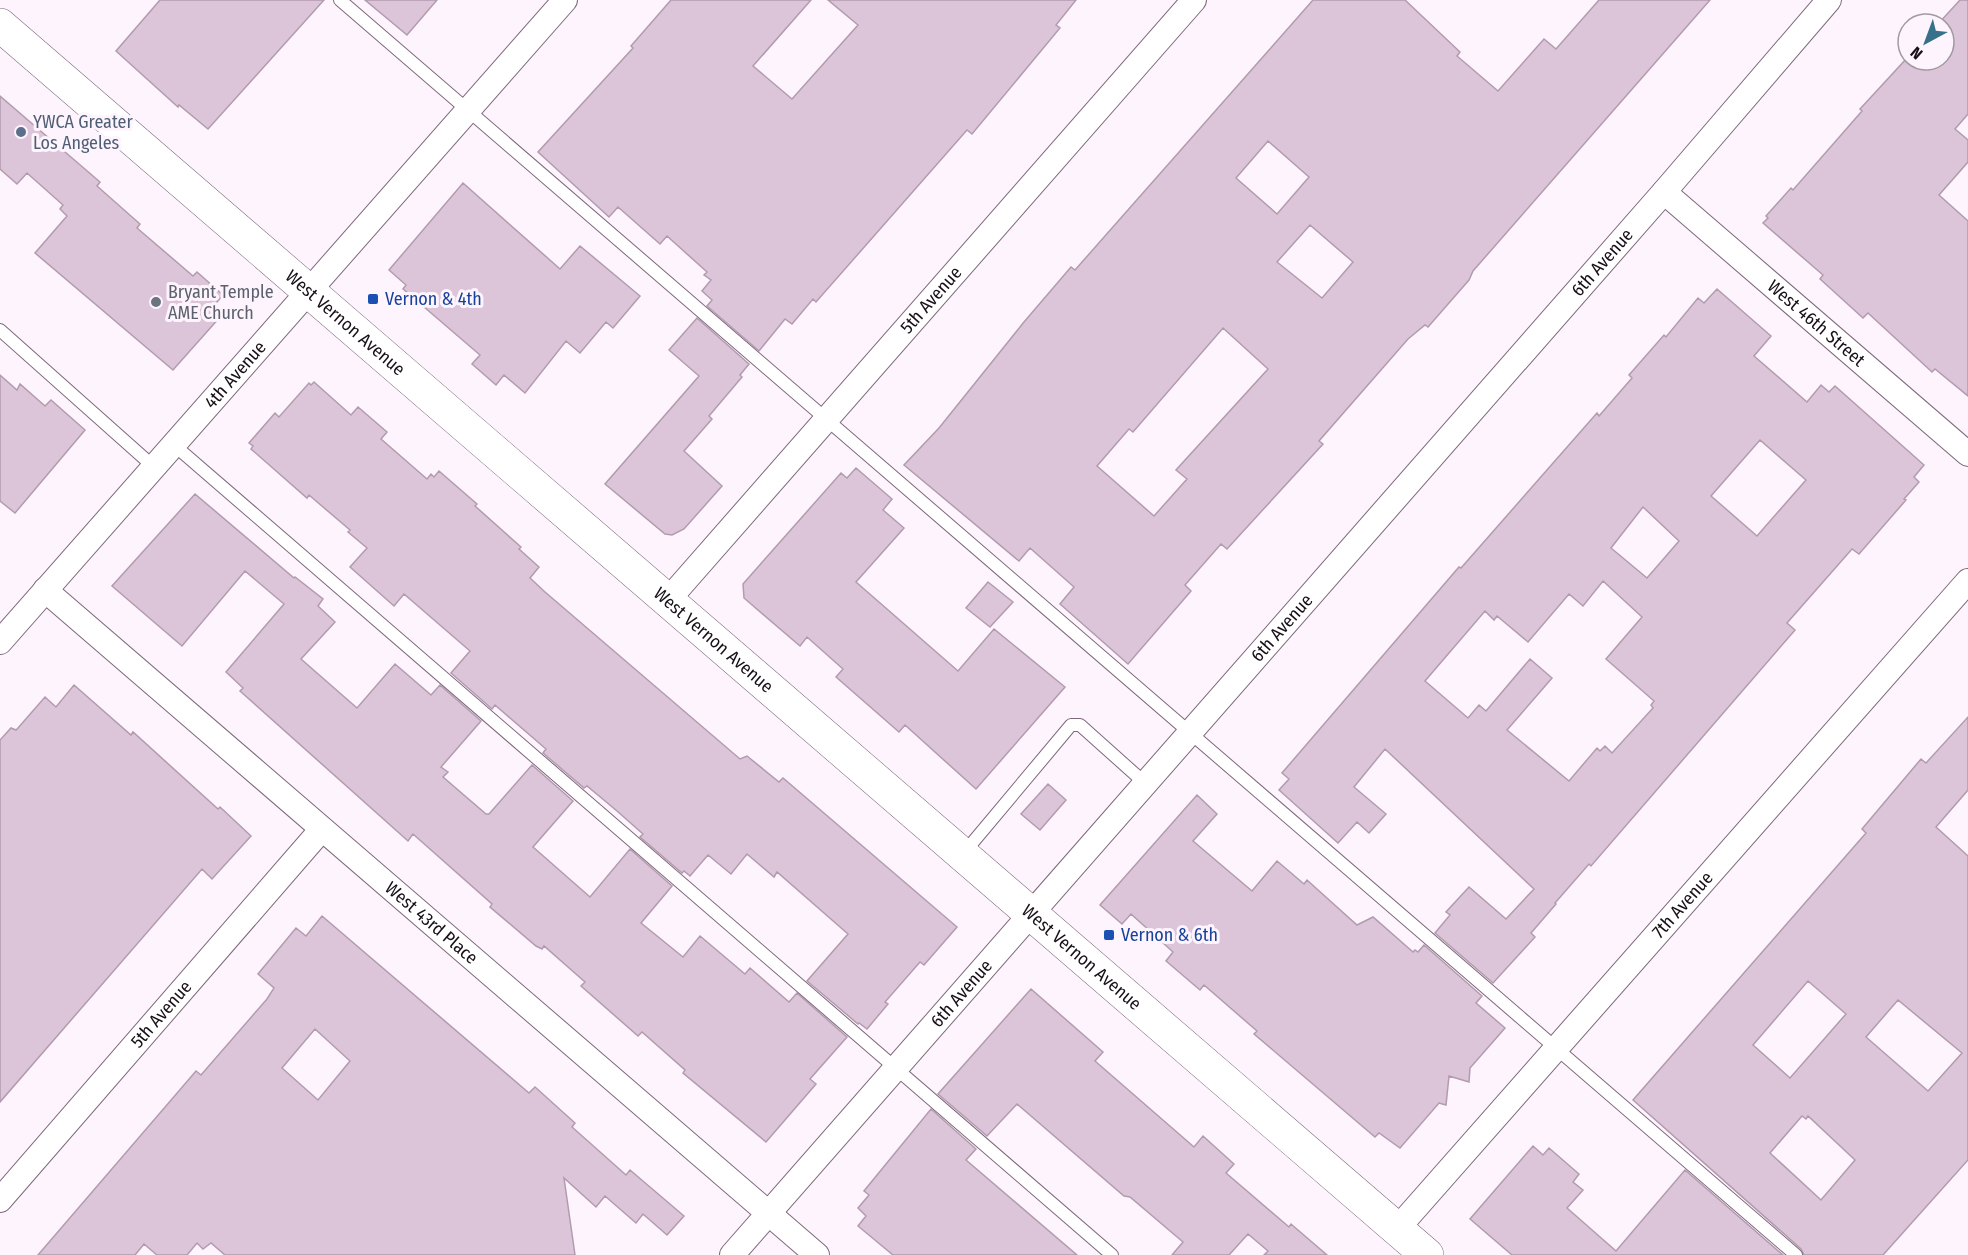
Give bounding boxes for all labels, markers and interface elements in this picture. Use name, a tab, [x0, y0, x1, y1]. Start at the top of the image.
north arrow	[1896, 12, 1956, 72]
text: N	[1907, 43, 1926, 63]
place label: YWCA Greater Los Angeles	[33, 111, 133, 154]
marker: YWCA Greater Los Angeles	[14, 125, 28, 139]
street label: 6th Avenue	[1567, 224, 1638, 301]
street label: 5th Avenue	[896, 262, 966, 338]
street label: West Vernon Avenue	[281, 265, 410, 380]
street label: West 46th Street	[1763, 275, 1870, 371]
place label: Bryant Temple AME Church	[168, 281, 274, 324]
place label: Vernon & 4th	[385, 288, 482, 310]
marker: Vernon & 4th	[366, 292, 380, 306]
marker: Bryant Temple AME Church	[149, 295, 163, 309]
street label: 4th Avenue	[200, 336, 271, 413]
street label: West Vernon Avenue	[649, 582, 778, 698]
street label: 6th Avenue	[1246, 589, 1317, 666]
street label: 7th Avenue	[1648, 867, 1718, 943]
street label: West 43rd Place	[381, 877, 482, 969]
street label: West Vernon Avenue	[1017, 900, 1146, 1015]
place label: Vernon & 6th	[1121, 924, 1218, 946]
marker: Vernon & 6th	[1102, 928, 1116, 942]
street label: 6th Avenue	[926, 955, 997, 1032]
street label: 5th Avenue	[126, 976, 196, 1052]

